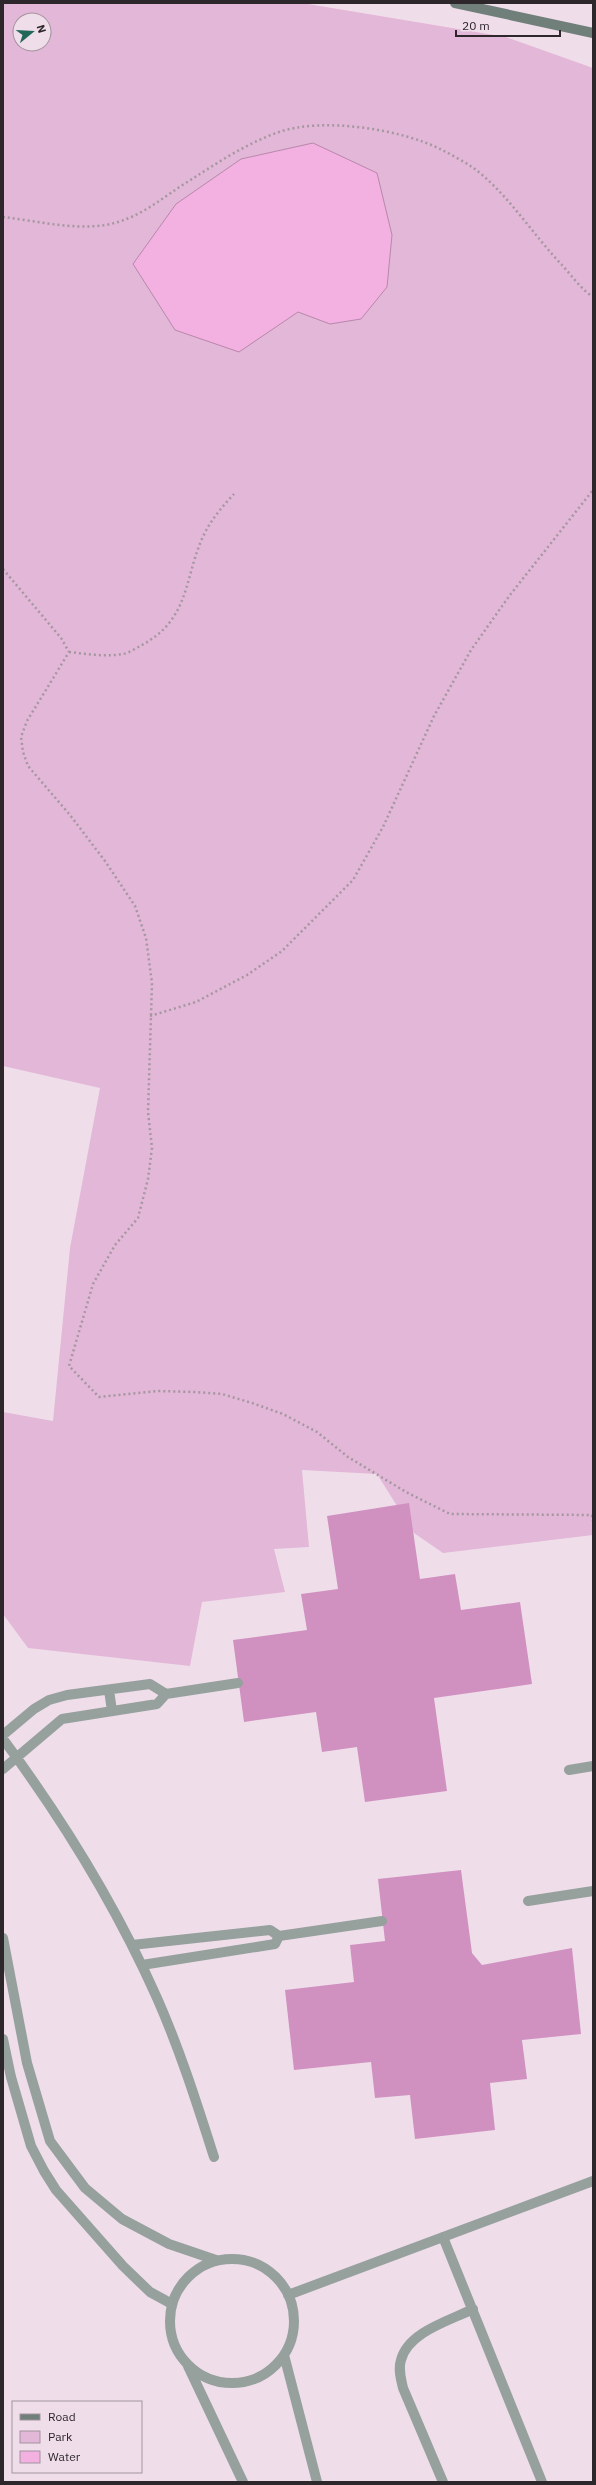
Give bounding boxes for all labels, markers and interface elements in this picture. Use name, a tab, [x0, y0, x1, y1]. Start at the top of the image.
north arrow	[12, 12, 52, 52]
scale bar	[456, 12, 560, 38]
text: 20 m	[462, 18, 490, 33]
text: N	[34, 23, 49, 35]
legend	[12, 2401, 142, 2473]
text: Road	[48, 2409, 76, 2424]
text: Park	[48, 2429, 73, 2444]
text: Water	[48, 2449, 81, 2464]

